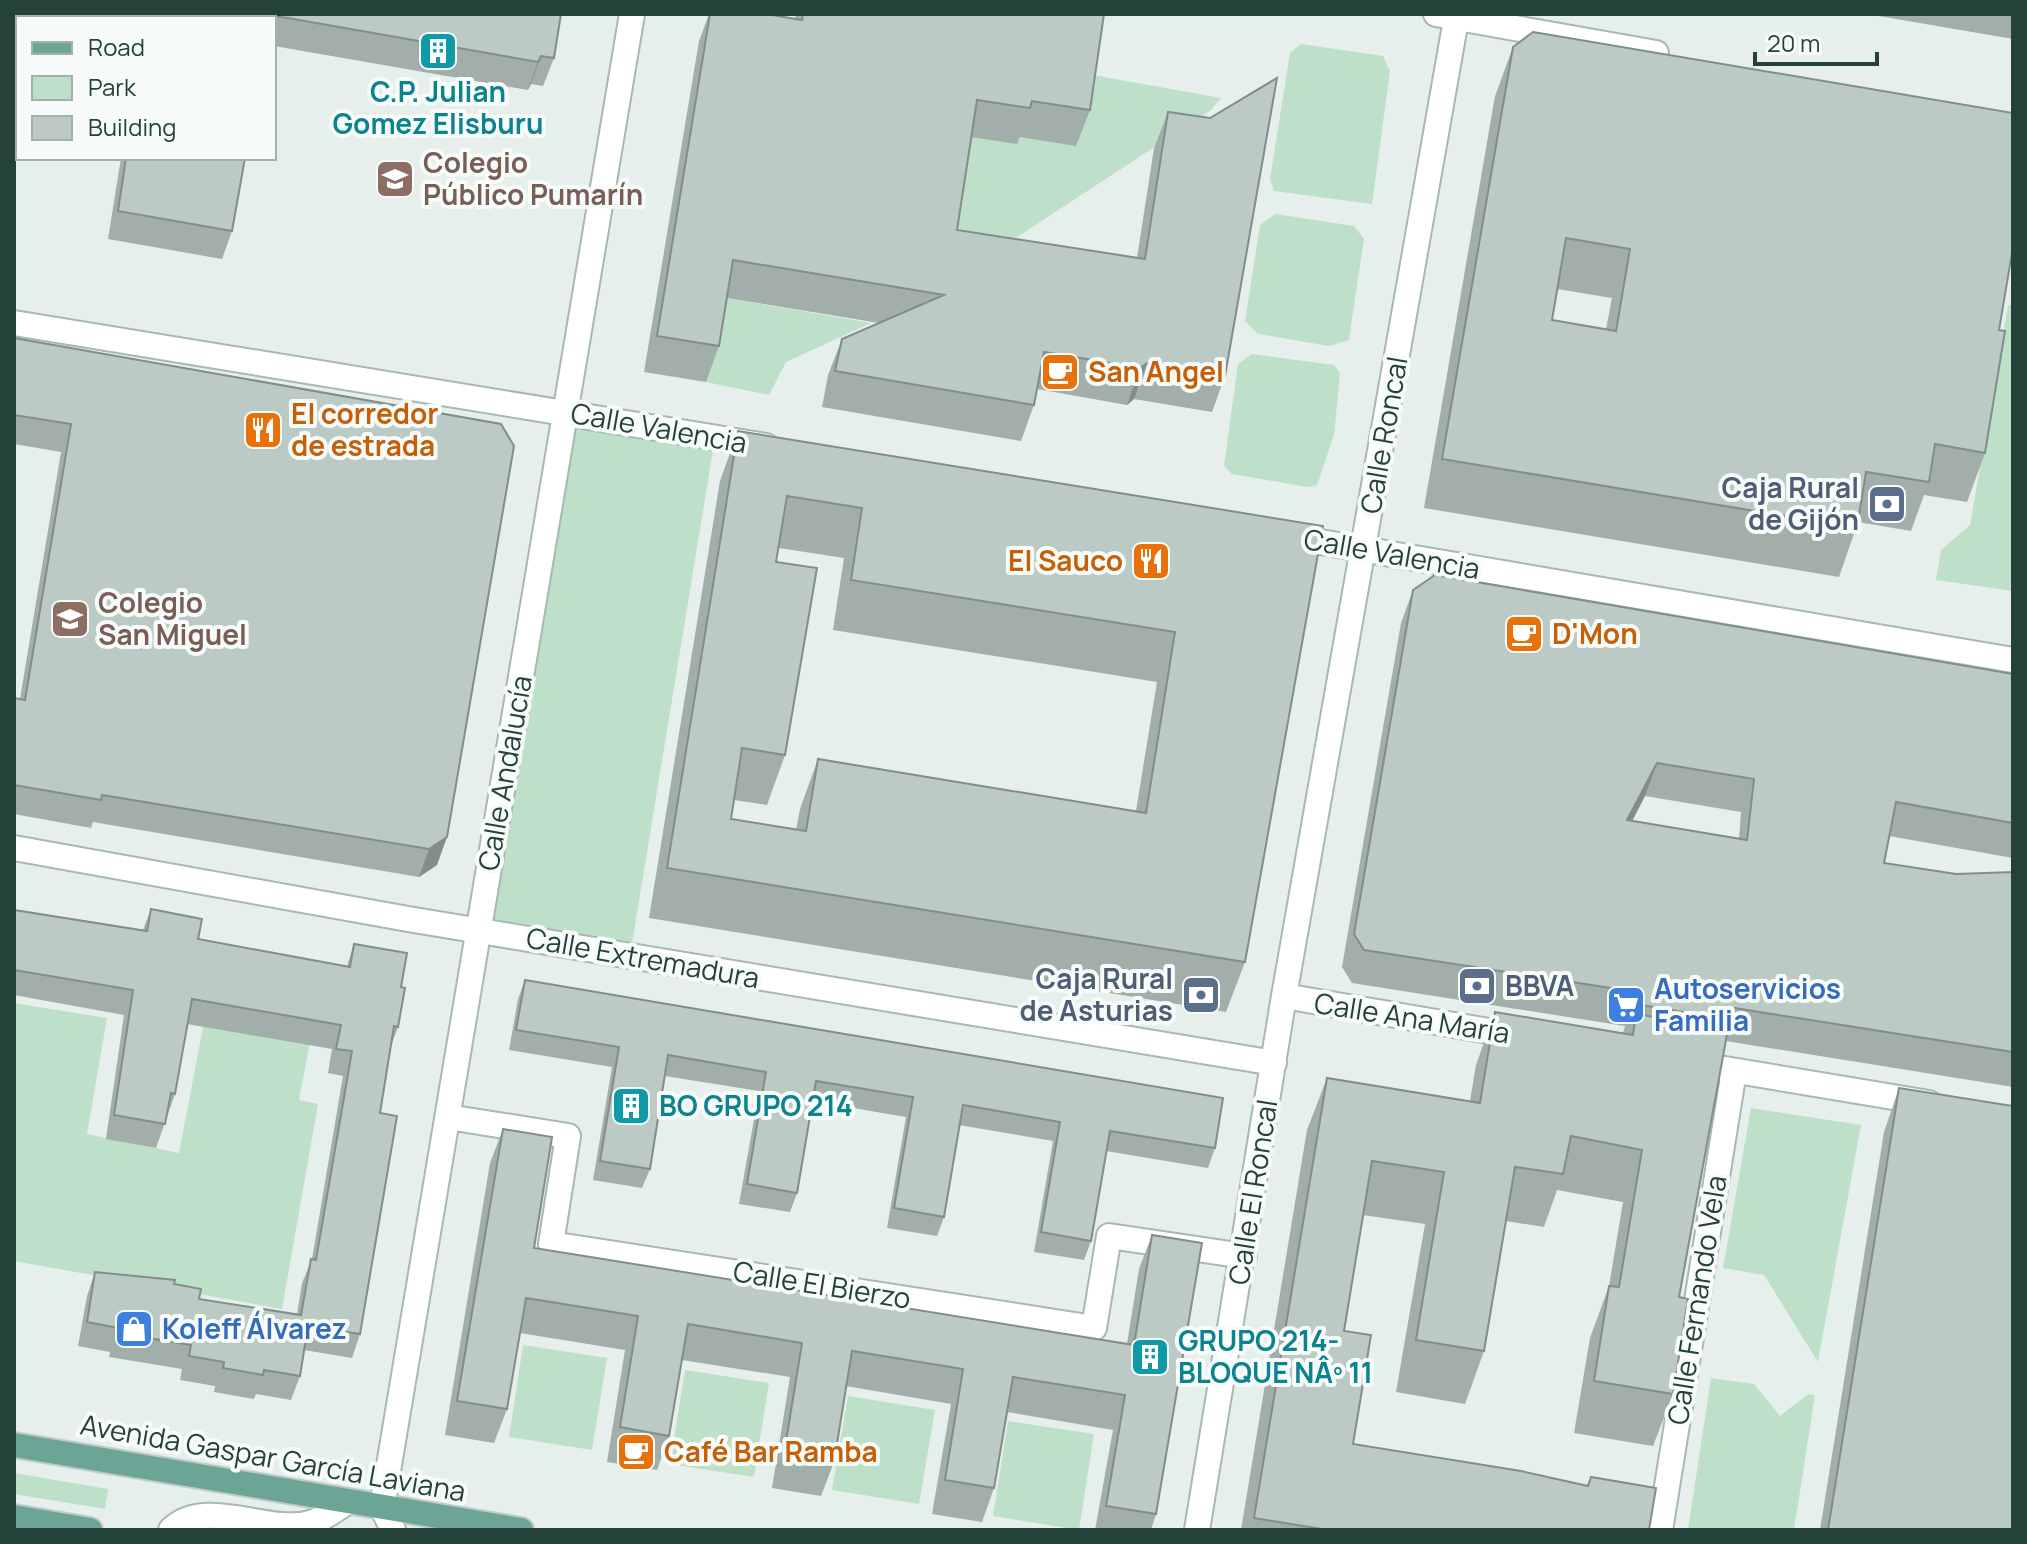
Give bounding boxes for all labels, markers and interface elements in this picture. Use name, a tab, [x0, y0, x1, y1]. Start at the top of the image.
legend	[16, 16, 276, 160]
scale bar	[1755, 16, 1877, 66]
text: 20 m	[1767, 26, 1820, 59]
text: Road	[88, 30, 145, 63]
building icon: C.P. Julian Gomez Elisburu	[417, 30, 459, 72]
text: Park	[88, 70, 137, 103]
place label: C.P. Julian Gomez Elisburu	[333, 72, 543, 142]
text: Building	[88, 110, 176, 143]
place label: Colegio Público Pumarín	[423, 143, 643, 213]
school or university icon: Colegio Público Pumarín	[374, 158, 416, 200]
cafe icon: San Angel	[1039, 351, 1081, 393]
place label: San Angel	[1088, 352, 1224, 390]
street label: Calle Roncal	[1351, 353, 1416, 516]
street label: Calle Valencia	[568, 393, 750, 461]
place label: El corredor de estrada	[291, 394, 439, 464]
restaurant icon: El corredor de estrada	[242, 409, 284, 451]
place label: Caja Rural de Gijón	[1722, 468, 1859, 538]
bank icon: Caja Rural de Gijón	[1866, 483, 1908, 525]
street label: Calle Valencia	[1301, 519, 1483, 587]
restaurant icon: El Sauco	[1130, 540, 1172, 582]
place label: El Sauco	[1008, 541, 1123, 579]
place label: Colegio San Miguel	[98, 583, 247, 653]
school or university icon: Colegio San Miguel	[49, 598, 91, 640]
cafe icon: D'Mon	[1503, 613, 1545, 655]
place label: D'Mon	[1552, 614, 1638, 652]
street label: Calle Andalucía	[468, 672, 540, 873]
street label: Calle Extremadura	[524, 918, 763, 996]
place label: Caja Rural de Asturias	[1019, 959, 1173, 1029]
bank icon: BBVA	[1456, 965, 1498, 1007]
place label: BBVA	[1505, 966, 1574, 1004]
place label: Autoservicios Familia	[1654, 969, 1841, 1039]
bank icon: Caja Rural de Asturias	[1180, 974, 1222, 1016]
street label: Calle Ana María	[1312, 983, 1513, 1051]
supermarket icon: Autoservicios Familia	[1605, 984, 1647, 1026]
building icon: BO GRUPO 214	[610, 1085, 652, 1127]
place label: BO GRUPO 214	[659, 1086, 853, 1124]
street label: Calle El Roncal	[1219, 1097, 1285, 1287]
street label: Calle Fernando Vela	[1658, 1172, 1734, 1427]
street label: Calle El Bierzo	[731, 1251, 914, 1317]
shop icon: Koleff Álvarez	[113, 1308, 155, 1350]
place label: Koleff Álvarez	[162, 1309, 347, 1347]
place label: GRUPO 214- BLOQUE NÂº 11	[1178, 1321, 1373, 1391]
building icon: GRUPO 214- BLOQUE NÂº 11	[1129, 1336, 1171, 1378]
street label: Avenida Gaspar García Laviana	[78, 1404, 469, 1510]
cafe icon: Café Bar Ramba	[615, 1431, 657, 1473]
place label: Café Bar Ramba	[664, 1432, 878, 1470]

